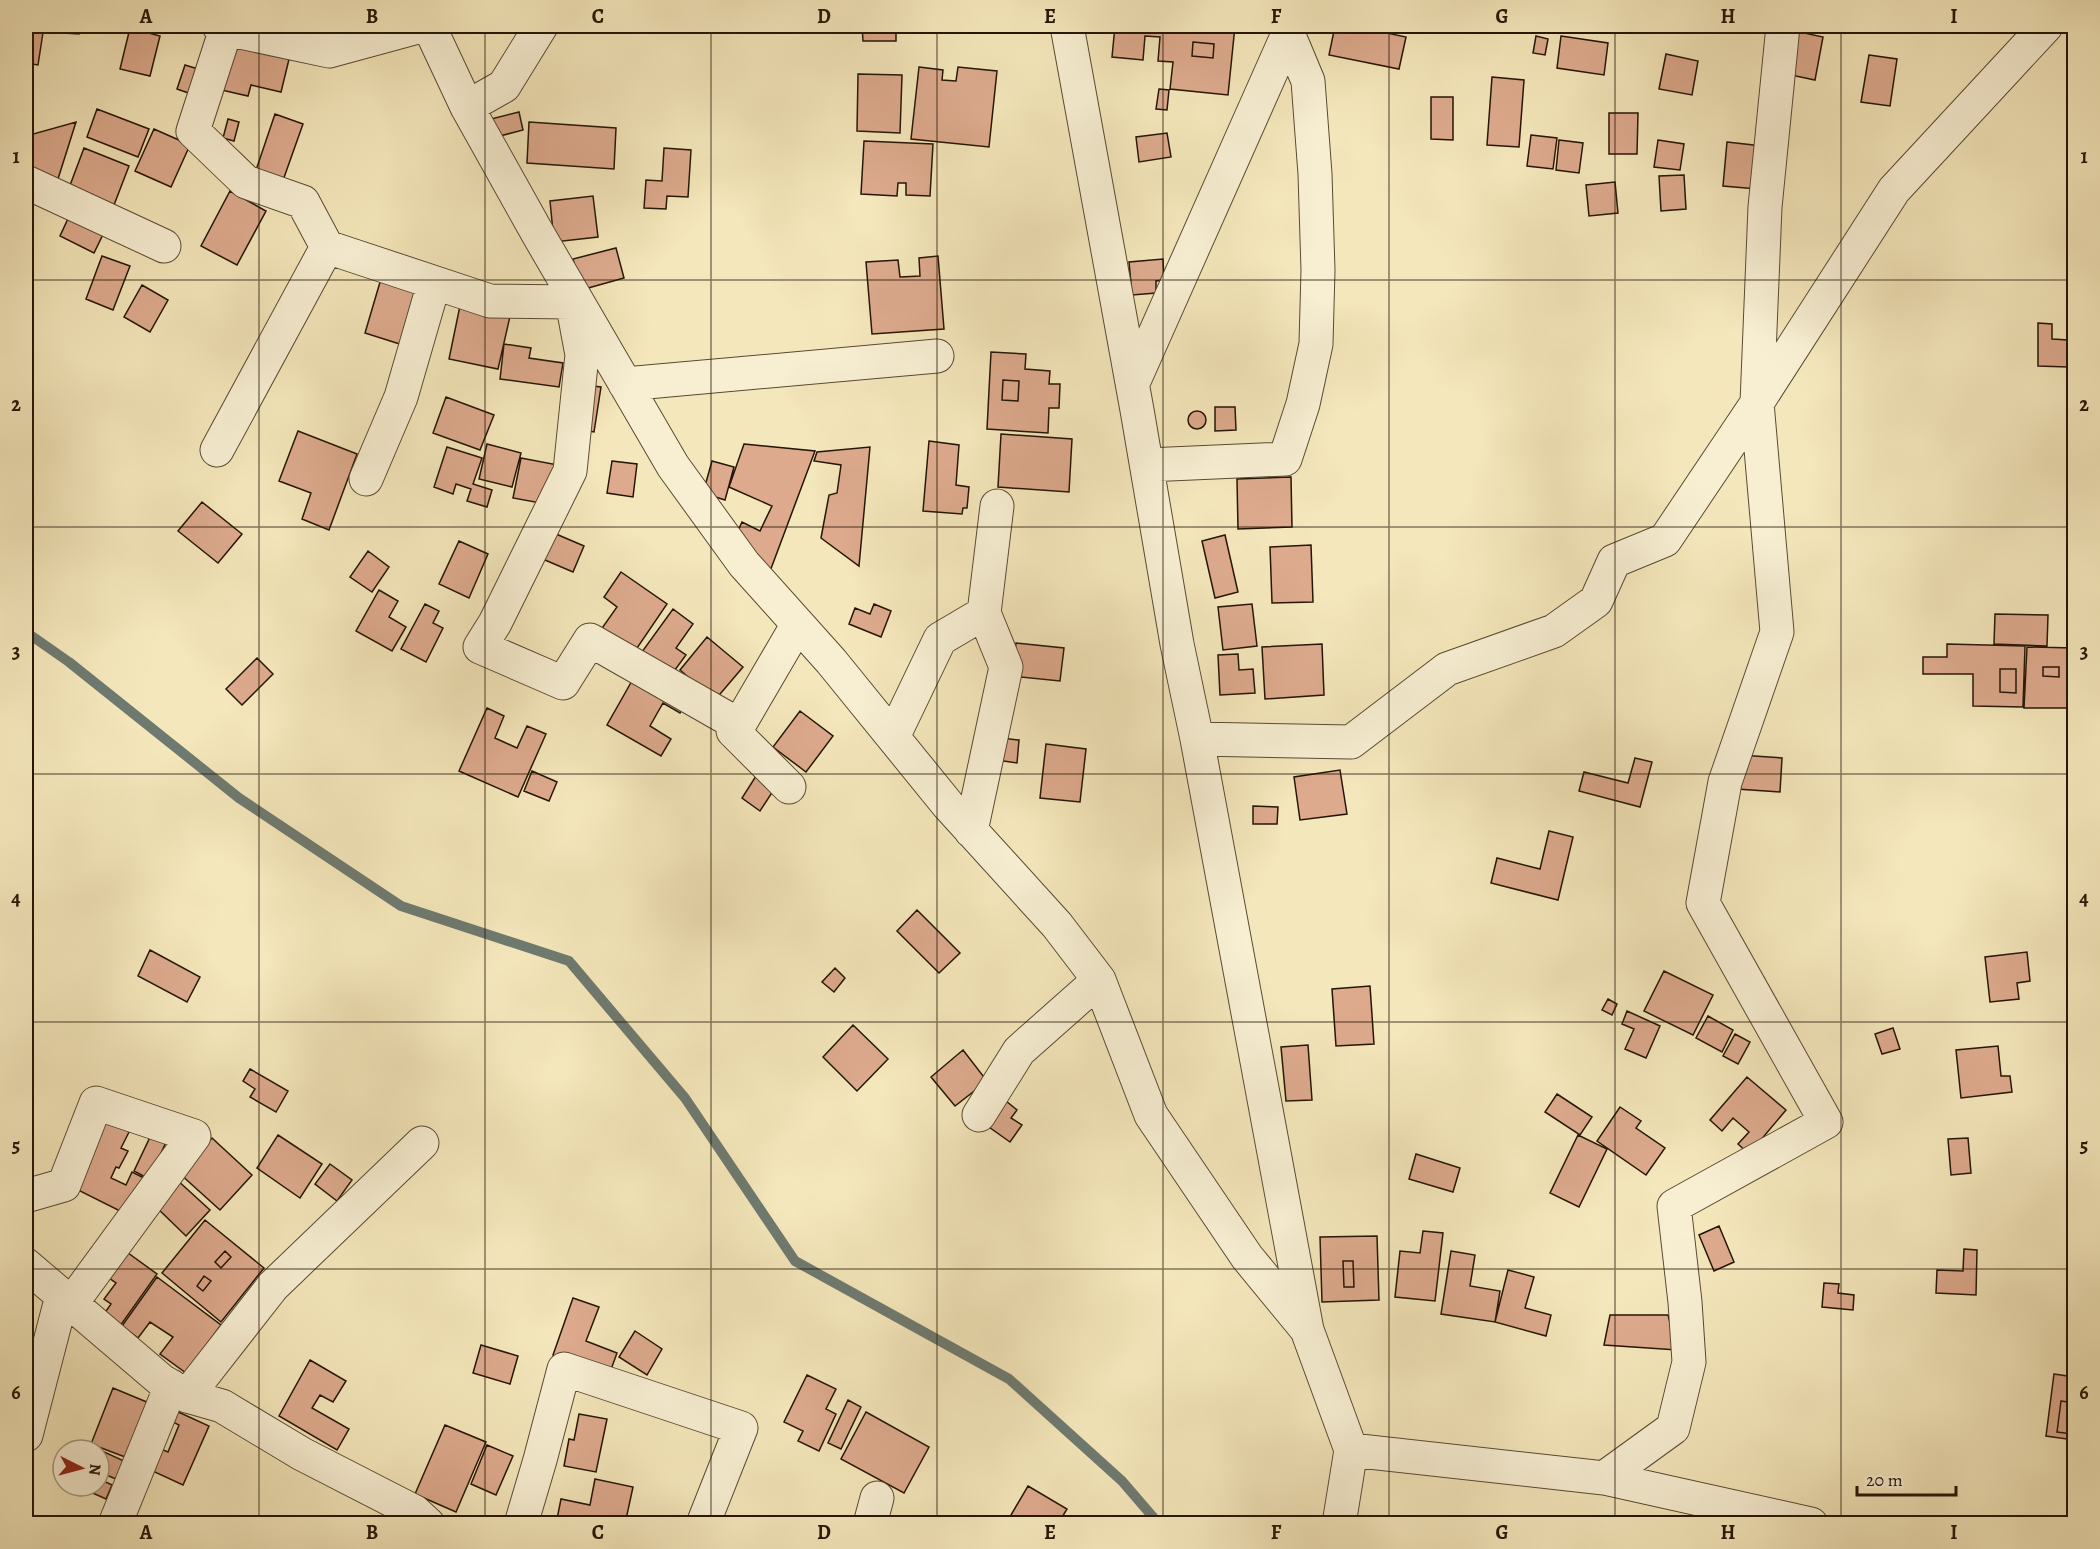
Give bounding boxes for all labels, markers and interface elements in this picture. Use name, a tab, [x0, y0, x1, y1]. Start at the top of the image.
text: A	[139, 3, 153, 30]
text: B	[366, 3, 378, 30]
text: C	[592, 3, 604, 30]
text: D	[817, 3, 831, 30]
text: E	[1044, 3, 1056, 30]
text: F	[1271, 3, 1282, 30]
text: G	[1495, 3, 1509, 30]
text: H	[1721, 3, 1736, 30]
text: I	[1950, 3, 1958, 30]
text: 1	[12, 143, 20, 170]
text: 1	[2080, 143, 2088, 170]
text: 2	[11, 391, 21, 418]
text: 2	[2079, 391, 2089, 418]
text: 3	[12, 638, 20, 665]
text: 3	[2080, 638, 2088, 665]
text: 4	[11, 885, 21, 912]
text: 4	[2079, 885, 2089, 912]
text: 5	[12, 1132, 20, 1159]
text: 5	[2080, 1132, 2088, 1159]
text: 6	[11, 1379, 21, 1406]
text: 6	[2079, 1379, 2089, 1406]
north arrow	[51, 1438, 111, 1498]
scale bar	[1857, 1459, 1956, 1497]
text: N	[83, 1463, 106, 1477]
text: 20 m	[1866, 1468, 1903, 1492]
text: A	[139, 1519, 153, 1546]
text: B	[366, 1519, 378, 1546]
text: C	[592, 1519, 604, 1546]
text: D	[817, 1519, 831, 1546]
text: E	[1044, 1519, 1056, 1546]
text: F	[1271, 1519, 1282, 1546]
text: G	[1495, 1519, 1509, 1546]
text: H	[1721, 1519, 1736, 1546]
text: I	[1950, 1519, 1958, 1546]

